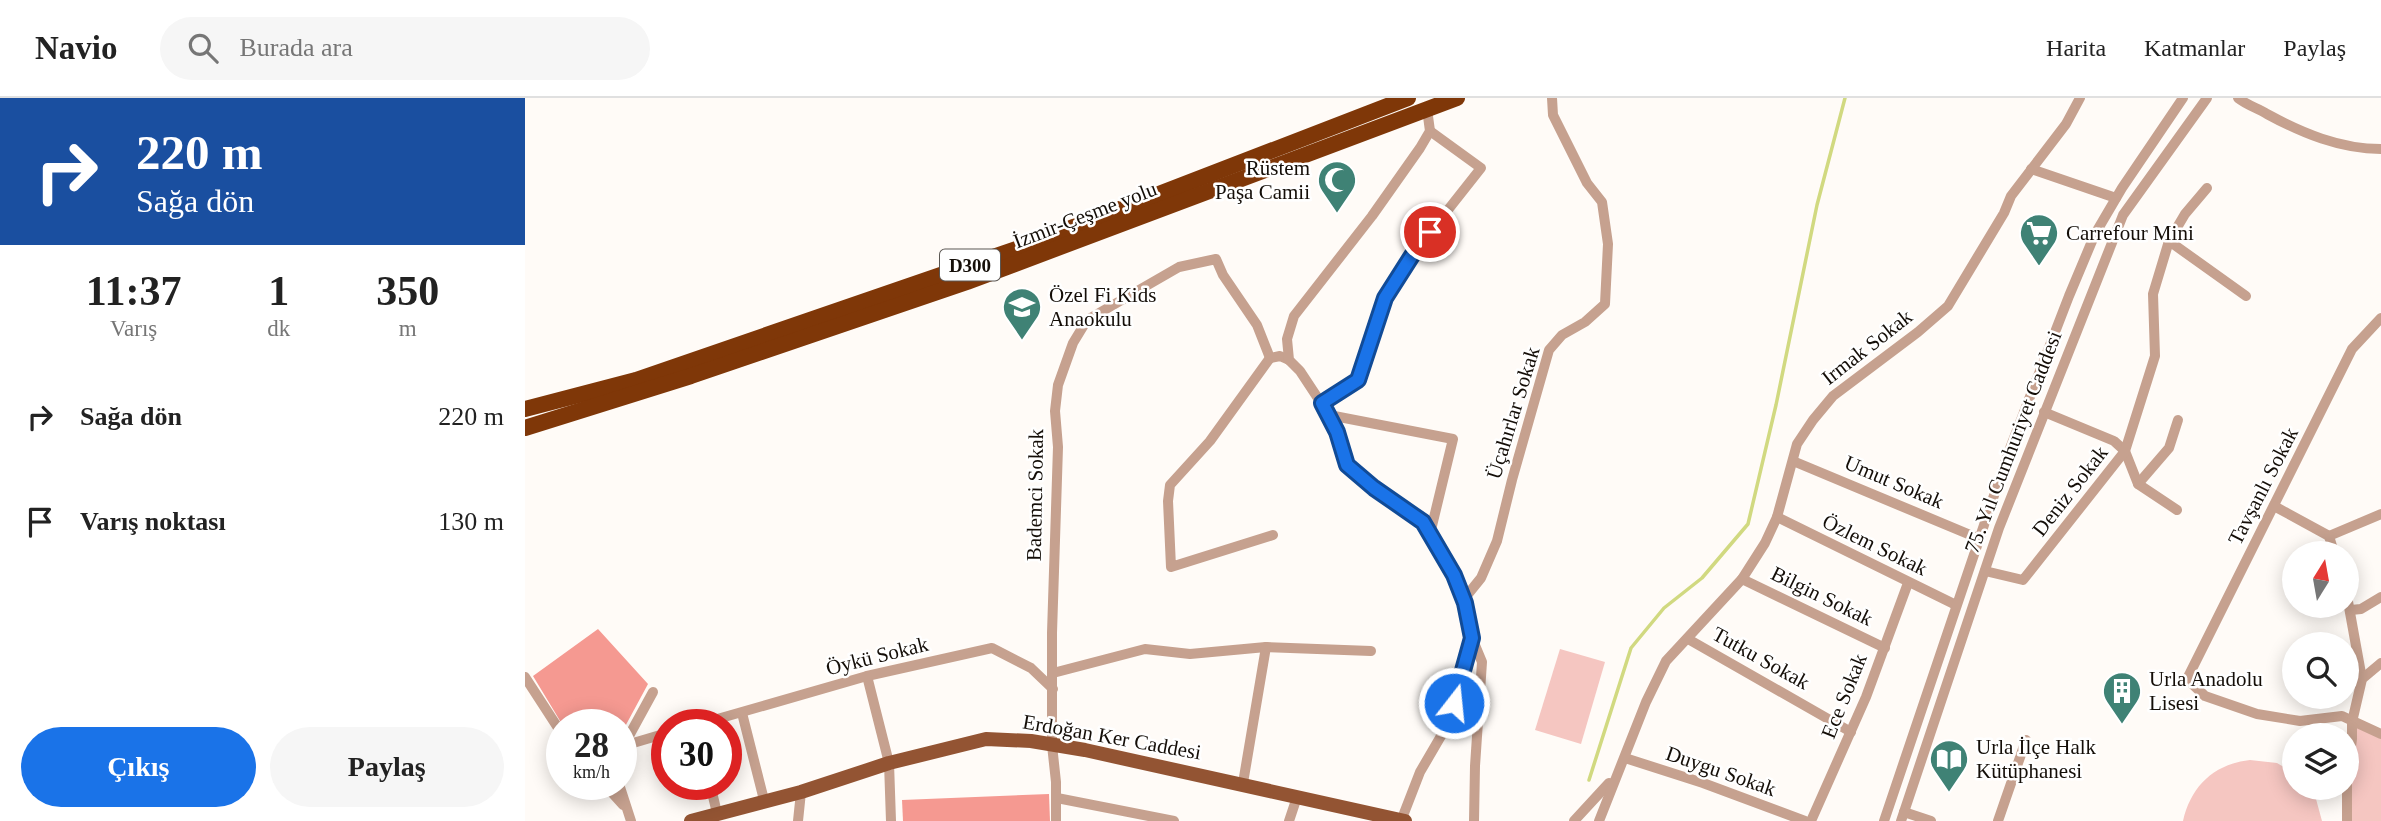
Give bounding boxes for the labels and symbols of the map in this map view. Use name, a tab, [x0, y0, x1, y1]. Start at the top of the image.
place label: Rüstem Paşa Camii	[1215, 156, 1310, 204]
mosque icon: Rüstem Paşa Camii	[1316, 159, 1358, 214]
street label: İzmir-Çeşme yolu	[1010, 176, 1161, 253]
pin	[1400, 202, 1460, 262]
supermarket icon: Carrefour Mini	[2018, 212, 2060, 267]
place label: Carrefour Mini	[2066, 221, 2194, 245]
road number: D300	[940, 250, 1000, 280]
place label: Özel Fi Kids Anaokulu	[1049, 283, 1156, 331]
school or university icon: Özel Fi Kids Anaokulu	[1001, 286, 1043, 341]
street label: Irmak Sokak	[1817, 304, 1917, 390]
street label: 75. Yıl Cumhuriyet Caddesi	[1960, 327, 2067, 556]
street label: Üçahırlar Sokak	[1481, 343, 1545, 482]
street label: Tavşanlı Sokak	[2223, 423, 2303, 549]
street label: Bademci Sokak	[1022, 428, 1048, 561]
street label: Deniz Sokak	[2027, 441, 2113, 541]
street label: Umut Sokak	[1841, 450, 1948, 514]
street label: Özlem Sokak	[1819, 509, 1932, 581]
north arrow	[2282, 541, 2359, 618]
street label: Bilgin Sokak	[1767, 561, 1877, 631]
street label: Tutku Sokak	[1708, 622, 1814, 695]
street label: Öykü Sokak	[823, 632, 931, 680]
street label: Ece Sokak	[1816, 650, 1872, 742]
position arrow	[1417, 666, 1491, 740]
place label: Urla Anadolu Lisesi	[2149, 667, 2263, 715]
building icon: Urla Anadolu Lisesi	[2101, 670, 2143, 725]
speed limit sign: 30	[651, 709, 742, 800]
street label: Erdoğan Ker Caddesi	[1021, 709, 1203, 765]
place label: Urla İlçe Halk Kütüphanesi	[1976, 735, 2097, 783]
library icon: Urla İlçe Halk Kütüphanesi	[1928, 738, 1970, 793]
street label: Duygu Sokak	[1663, 741, 1780, 801]

